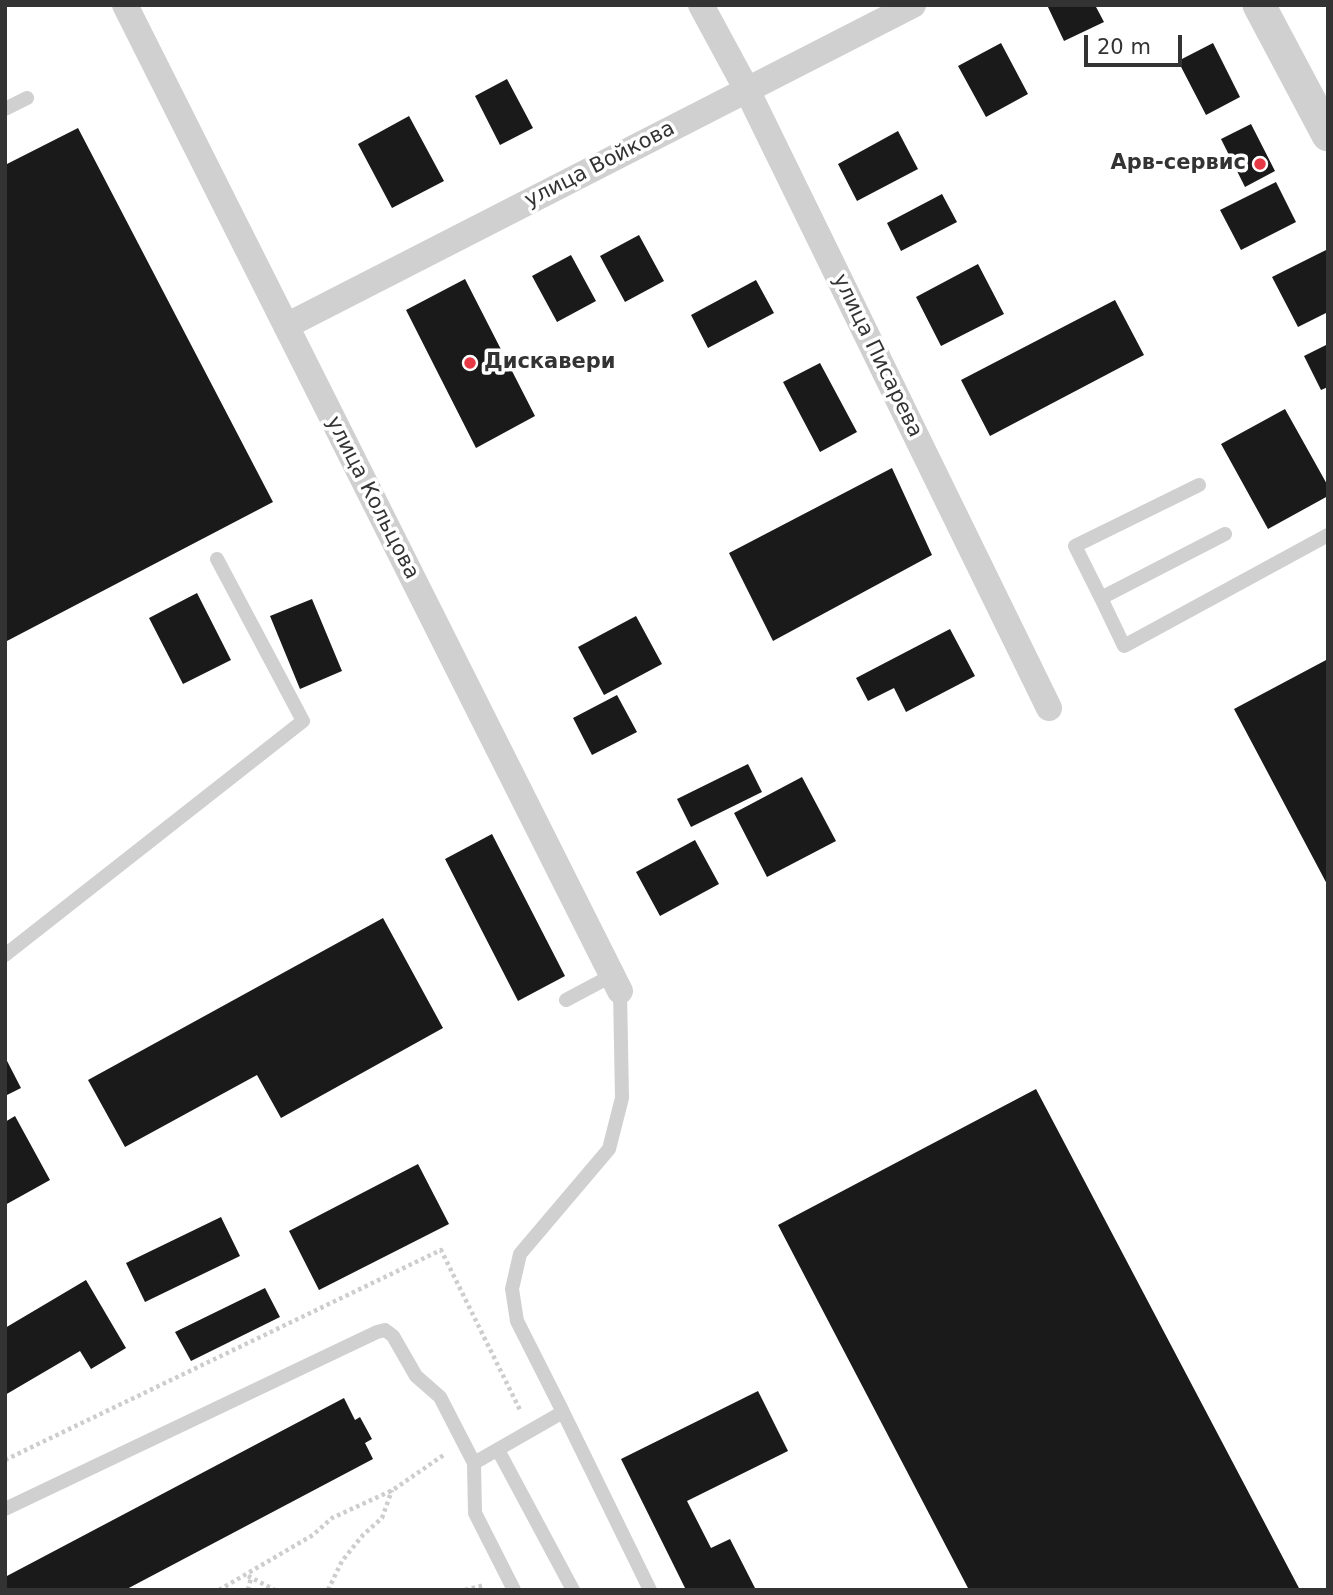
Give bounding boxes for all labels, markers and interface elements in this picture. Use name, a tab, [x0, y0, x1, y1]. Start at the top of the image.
scale bar	[1088, 21, 1186, 65]
text: 20 m	[1097, 35, 1151, 59]
street label: улица Войкова	[521, 116, 679, 214]
place label: Арв-сервис	[1111, 151, 1246, 177]
marker: Арв-сервис	[1252, 156, 1268, 172]
street label: улица Писарева	[827, 270, 927, 442]
place label: Дискавери	[484, 350, 616, 376]
marker: Дискавери	[462, 355, 478, 371]
street label: улица Кольцова	[320, 412, 424, 584]

